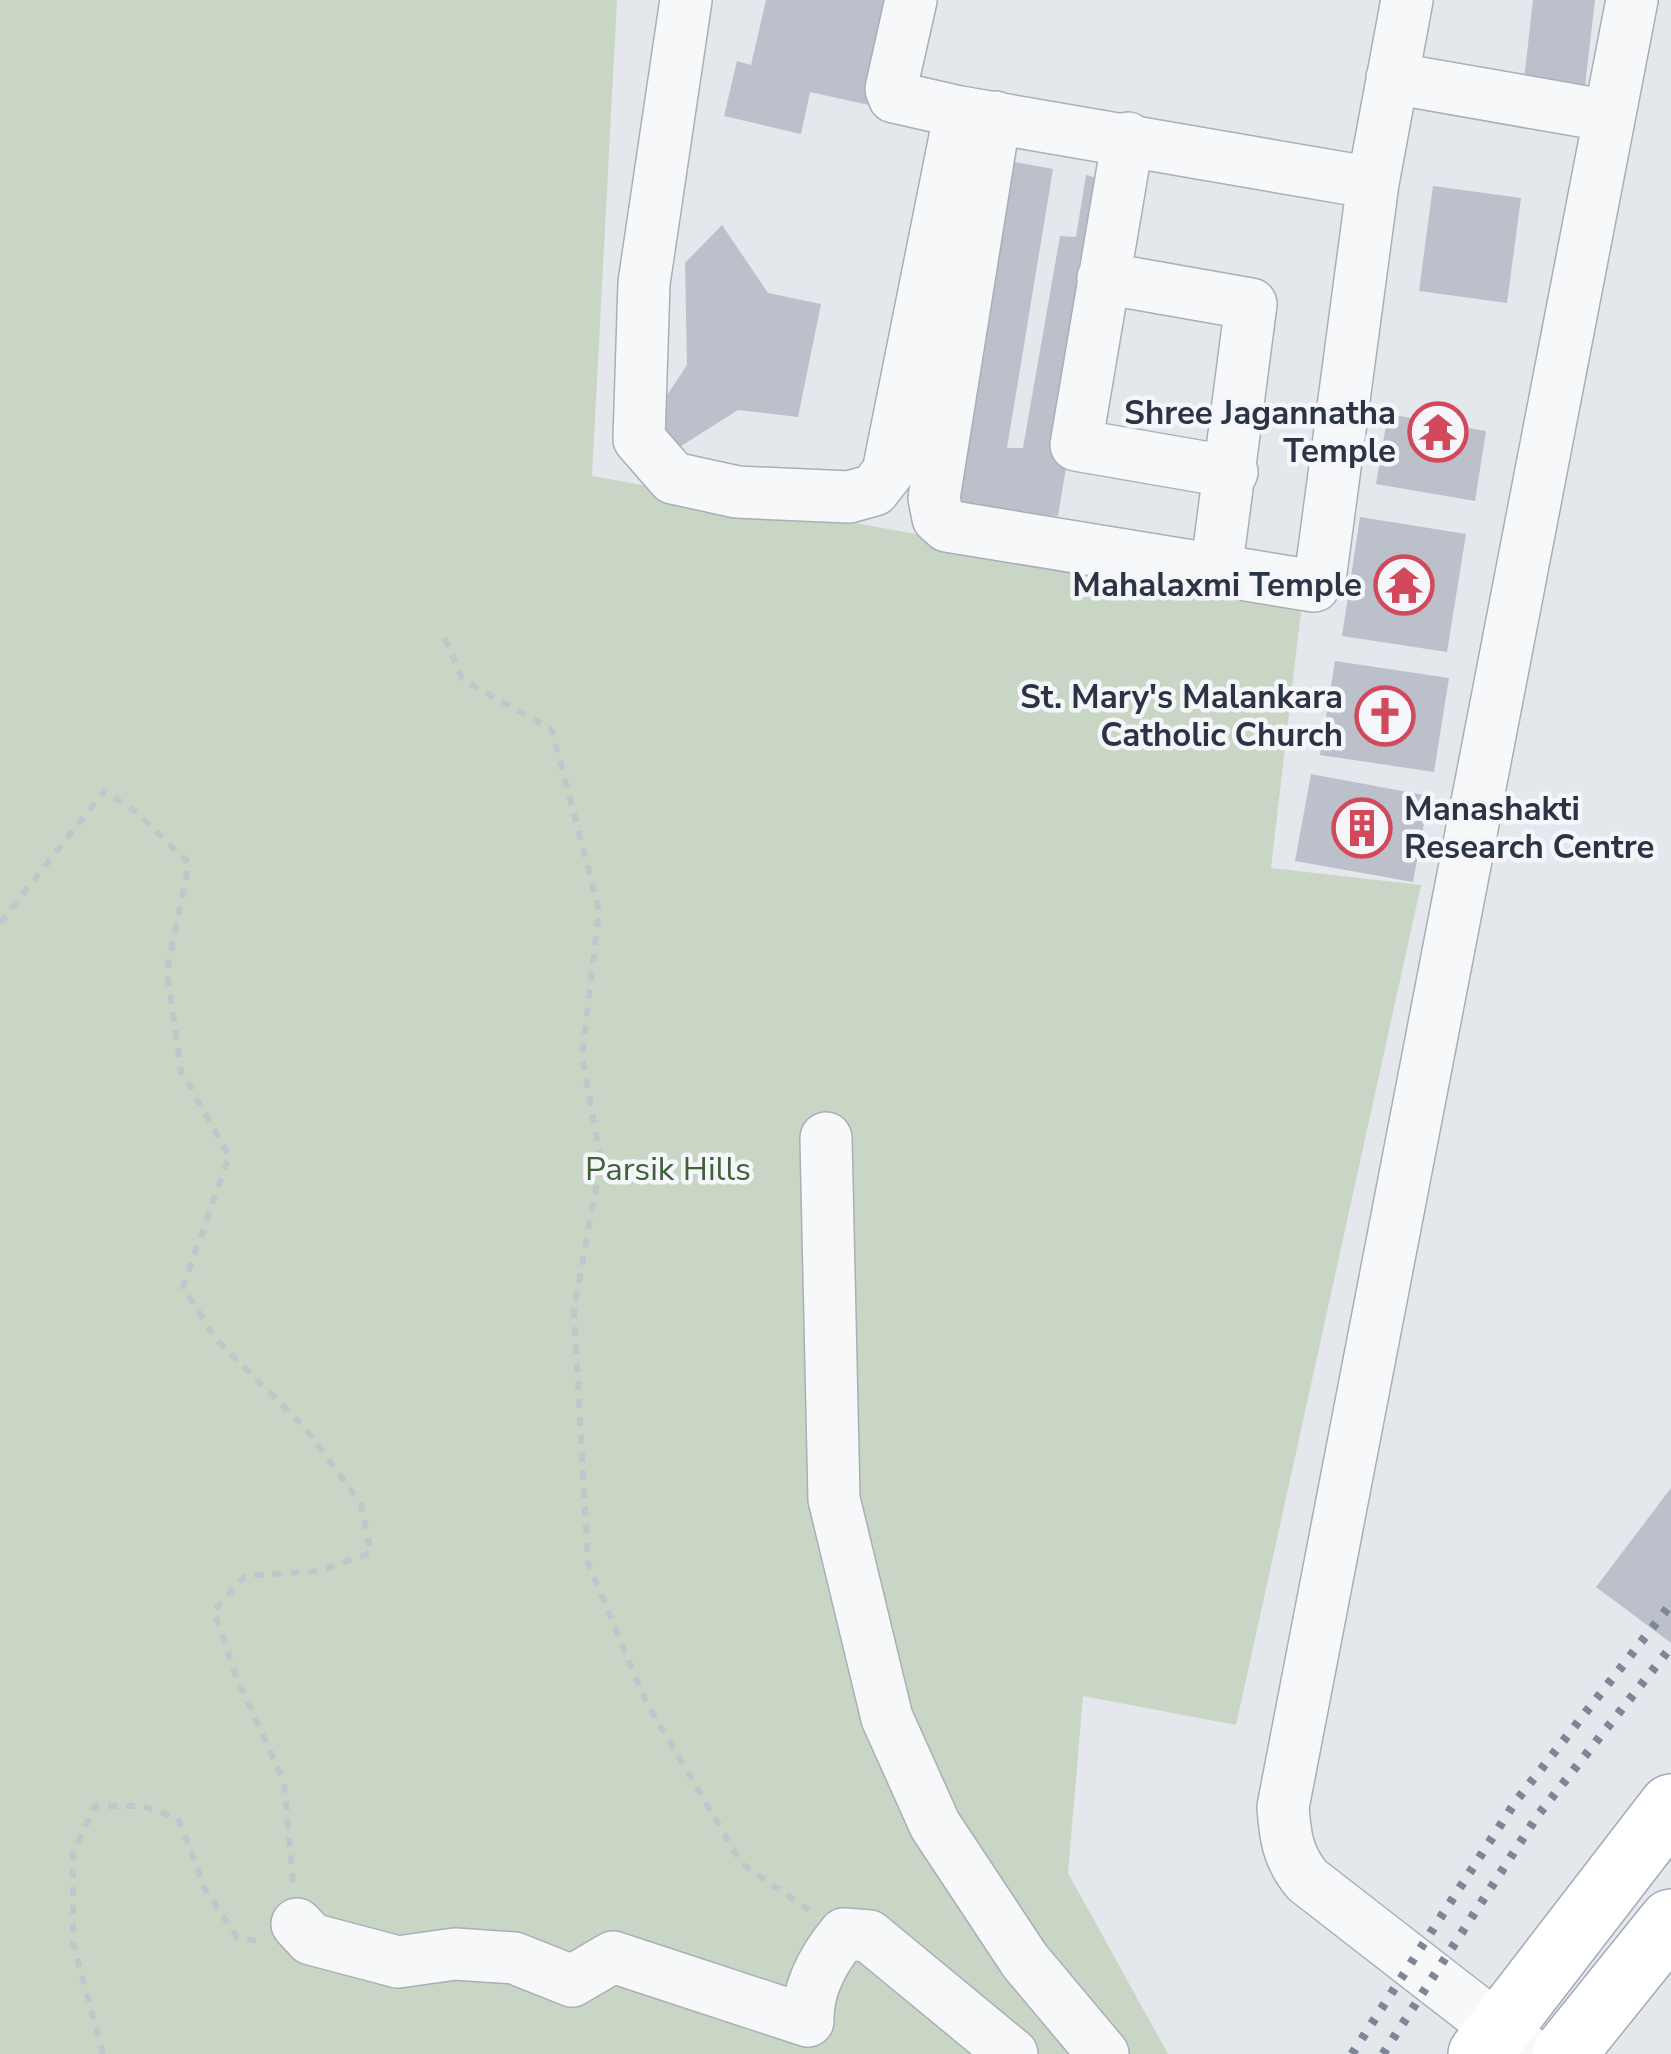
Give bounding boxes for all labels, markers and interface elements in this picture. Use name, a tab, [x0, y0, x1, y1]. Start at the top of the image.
place label: Shree Jagannatha Temple	[1124, 391, 1396, 474]
temple icon: Shree Jagannatha Temple	[1407, 401, 1469, 463]
temple icon: Mahalaxmi Temple	[1373, 554, 1435, 616]
place label: Mahalaxmi Temple	[1072, 563, 1362, 608]
place label: St. Mary's Malankara Catholic Church	[1020, 675, 1343, 758]
church icon: St. Mary's Malankara Catholic Church	[1354, 685, 1416, 747]
place label: Manashakti Research Centre	[1404, 787, 1654, 870]
building icon: Manashakti Research Centre	[1331, 797, 1393, 859]
park label: Parsik Hills	[585, 1147, 751, 1192]

